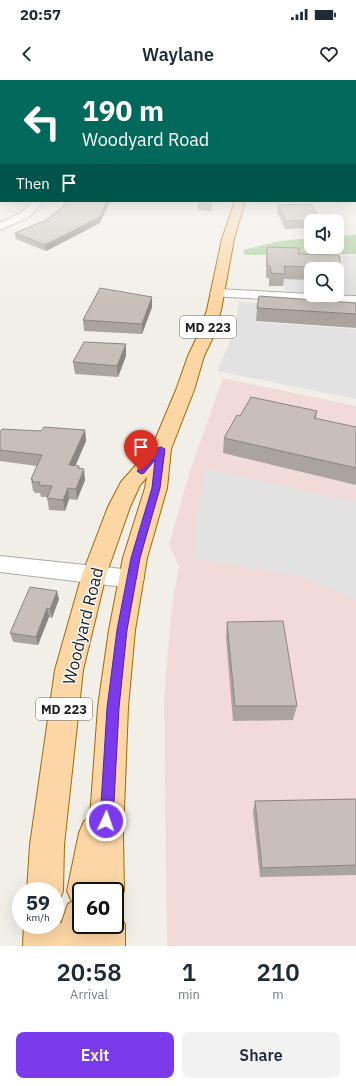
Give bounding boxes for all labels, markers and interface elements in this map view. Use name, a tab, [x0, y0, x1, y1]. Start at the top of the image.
text: 20:57	[20, 5, 61, 24]
icon: back	[16, 43, 38, 65]
text: Waylane	[142, 43, 214, 66]
icon: heart	[318, 43, 340, 65]
text: 190 m	[82, 92, 164, 129]
icon: left	[16, 96, 68, 148]
text: Woodyard Road	[82, 128, 209, 151]
icon: arrive	[58, 172, 80, 194]
text: Then	[16, 174, 50, 193]
map controls	[304, 214, 344, 302]
button: sound	[304, 214, 344, 254]
button: search	[304, 262, 344, 302]
road number: MD 223	[180, 316, 236, 338]
pin	[124, 430, 158, 471]
icon: arrive	[130, 436, 152, 458]
street label: Woodyard Road	[58, 565, 108, 687]
road number: MD 223	[36, 698, 92, 720]
position arrow	[85, 800, 127, 842]
speed limit sign: 60	[72, 882, 124, 934]
text: 59	[26, 889, 50, 916]
text: km/h	[26, 911, 50, 924]
text: 20:58	[56, 956, 122, 988]
text: 1	[182, 956, 196, 988]
text: 210	[256, 956, 300, 988]
text: Arrival	[70, 986, 108, 1003]
text: min	[178, 986, 200, 1003]
text: m	[272, 986, 284, 1003]
button: Exit	[16, 1032, 174, 1078]
button: Share	[182, 1032, 340, 1078]

